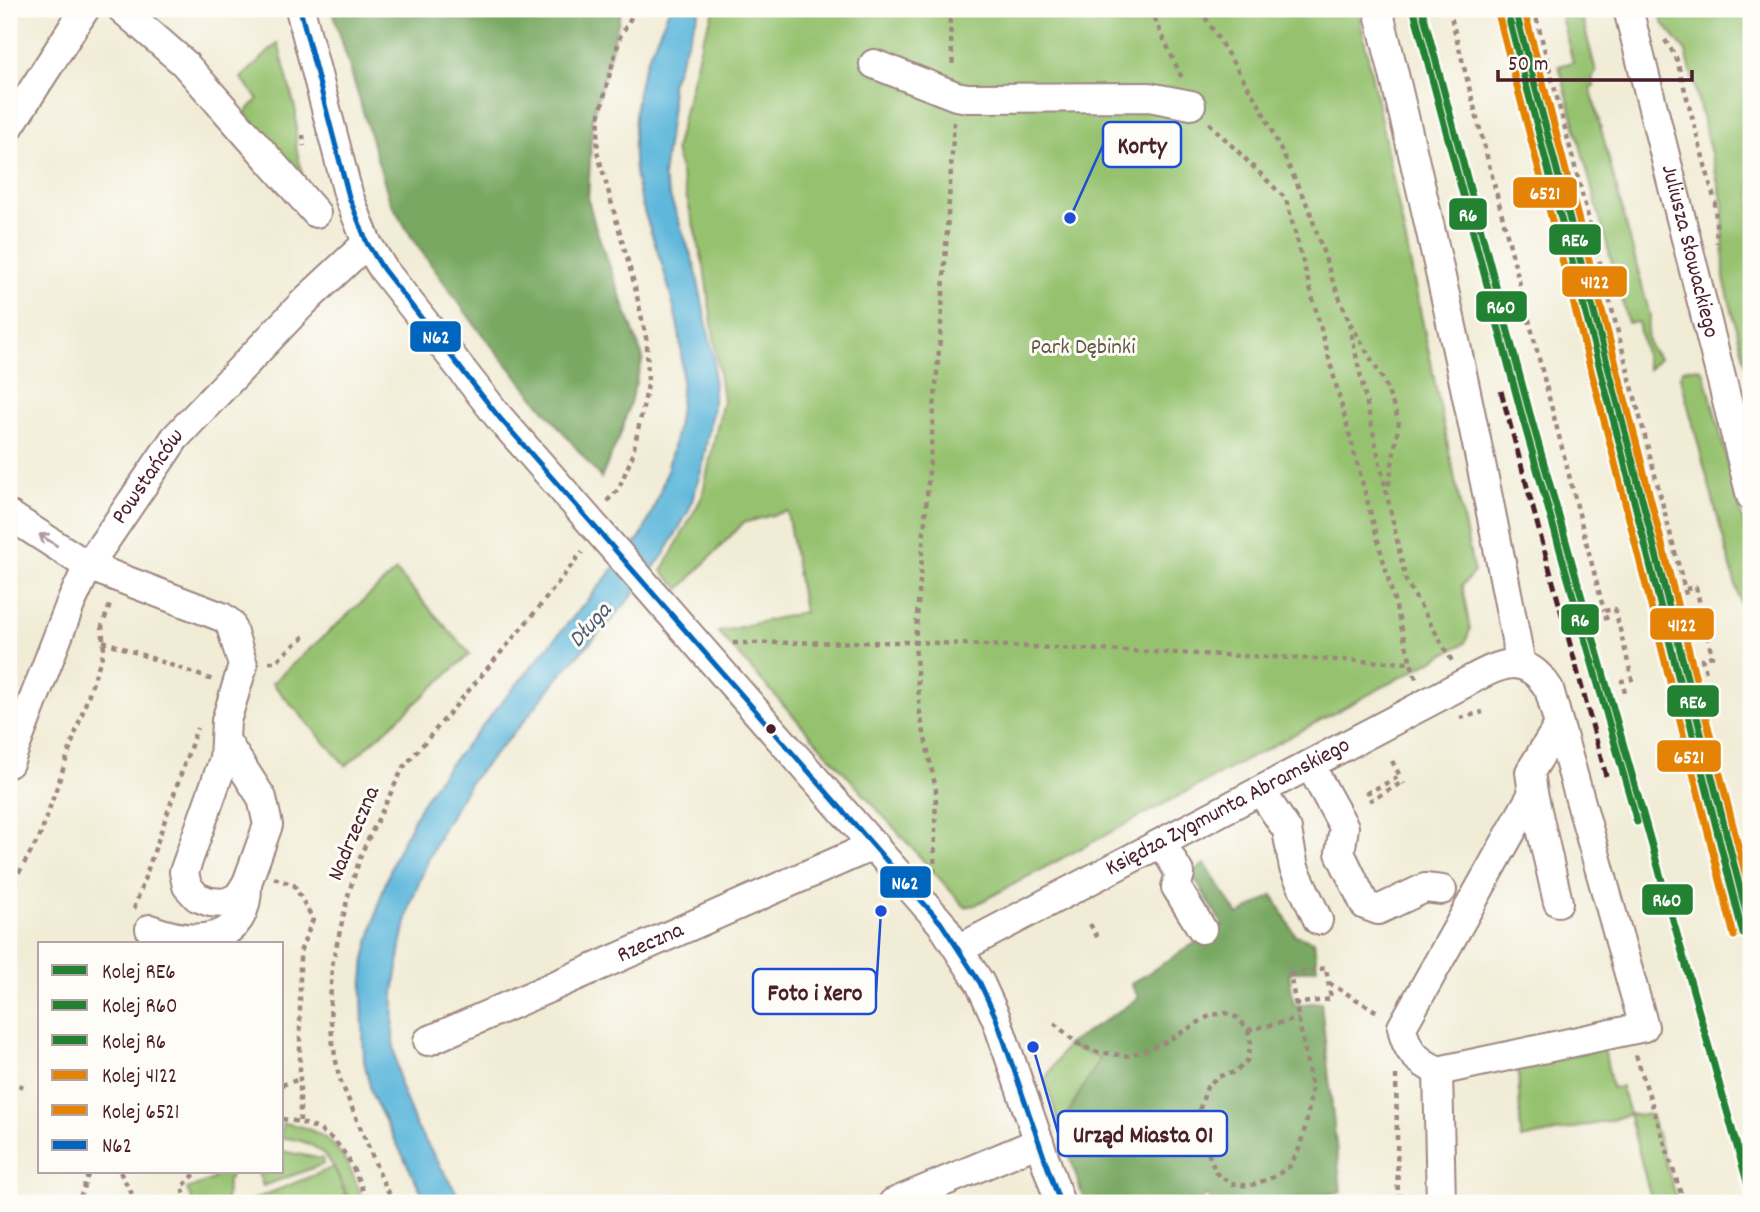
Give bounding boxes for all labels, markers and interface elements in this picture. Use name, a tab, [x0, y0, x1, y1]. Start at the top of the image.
scale bar	[1498, 38, 1692, 82]
text: 50 m	[1508, 51, 1548, 81]
callout: Korty	[1103, 122, 1181, 167]
text: Korty	[1117, 131, 1168, 165]
street label: Juliusza Słowackiego	[1651, 161, 1727, 342]
line badge: 6521	[1512, 176, 1578, 209]
text: 6521	[1530, 182, 1560, 209]
line badge: R6	[1448, 197, 1488, 231]
text: R6	[1459, 204, 1477, 231]
line badge: RE6	[1548, 223, 1602, 256]
text: RE6	[1561, 229, 1589, 256]
line badge: 4122	[1561, 265, 1628, 298]
text: 4122	[1581, 271, 1609, 298]
line badge: R60	[1475, 290, 1528, 323]
text: R60	[1487, 296, 1515, 323]
line badge: N62	[409, 320, 462, 353]
text: N62	[423, 326, 450, 353]
park label: Park Dębinki	[1031, 332, 1135, 365]
street label: Powstańców	[104, 421, 192, 531]
one-way arrow	[39, 533, 59, 547]
water label: Długa	[561, 595, 622, 656]
line badge: R6	[1560, 603, 1600, 636]
line badge: 4122	[1649, 607, 1715, 641]
text: R6	[1571, 609, 1589, 636]
text: 4122	[1668, 614, 1696, 641]
line badge: RE6	[1666, 684, 1720, 718]
text: RE6	[1679, 691, 1707, 718]
unlabelled marker	[764, 722, 778, 736]
street label: Księdza Zygmunta Abramskiego	[1100, 730, 1356, 885]
line badge: 6521	[1656, 739, 1722, 773]
text: 6521	[1674, 746, 1704, 773]
street label: Nadrzeczna	[320, 781, 390, 886]
line badge: N62	[879, 865, 932, 899]
text: N62	[892, 872, 919, 899]
line badge: R60	[1641, 883, 1694, 916]
text: R60	[1653, 889, 1681, 916]
street label: Rzeczna	[612, 914, 690, 972]
legend	[38, 942, 284, 1174]
text: Kolej RE6	[102, 959, 176, 989]
callout: Foto i Xero	[753, 969, 876, 1014]
text: Foto i Xero	[768, 978, 863, 1012]
text: Kolej R60	[102, 993, 178, 1023]
text: Kolej R6	[102, 1029, 166, 1059]
text: Kolej 4122	[102, 1063, 177, 1093]
text: Kolej 6521	[102, 1099, 179, 1129]
callout: Urząd Miasta 01	[1058, 1111, 1227, 1156]
text: Urząd Miasta 01	[1073, 1120, 1213, 1154]
text: N62	[102, 1133, 132, 1163]

